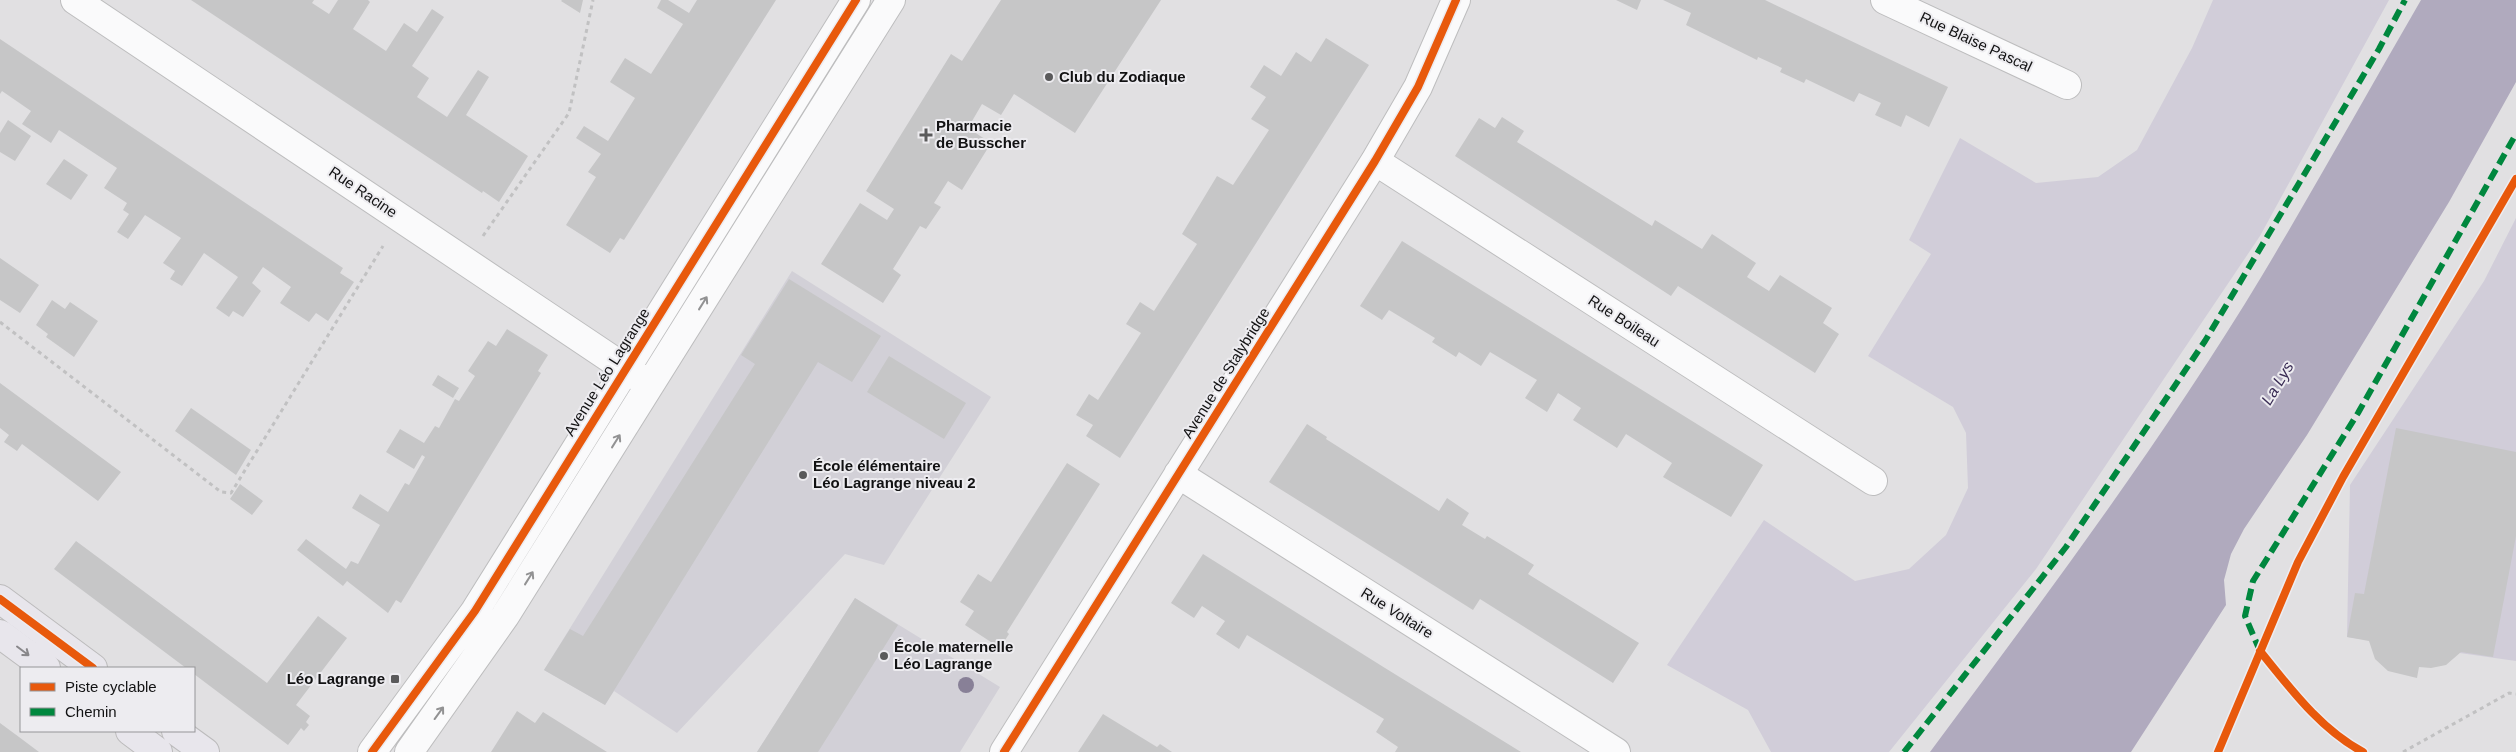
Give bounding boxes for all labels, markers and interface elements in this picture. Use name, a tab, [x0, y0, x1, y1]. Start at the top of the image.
street label: Rue Blaise Pascal	[1917, 8, 2035, 75]
place label: Club du Zodiaque	[1059, 68, 1186, 85]
marker: Club du Zodiaque	[1043, 71, 1055, 83]
place label: Pharmacie de Busscher	[936, 117, 1026, 151]
marker: Pharmacie de Busscher	[920, 129, 932, 141]
street label: Rue Racine	[326, 163, 401, 221]
street label: Rue Boileau	[1585, 291, 1663, 350]
one-way arrow	[698, 297, 708, 311]
street label: Avenue de Stalybridge	[1178, 304, 1273, 441]
street label: Avenue Léo Lagrange	[560, 305, 653, 439]
water label: La Lys	[2258, 359, 2297, 408]
one-way arrow	[612, 434, 622, 448]
place label: École élémentaire Léo Lagrange niveau 2	[813, 457, 976, 491]
marker: École élémentaire Léo Lagrange niveau 2	[797, 469, 809, 481]
one-way arrow	[525, 572, 535, 586]
street label: Rue Voltaire	[1358, 584, 1436, 641]
place label: École maternelle Léo Lagrange	[894, 638, 1013, 672]
one-way arrow	[16, 646, 30, 656]
marker: École maternelle Léo Lagrange	[878, 650, 890, 662]
legend	[20, 667, 195, 732]
place label: Léo Lagrange	[287, 670, 385, 687]
marker: Léo Lagrange	[389, 673, 401, 685]
text: Piste cyclable	[65, 678, 157, 695]
text: Chemin	[65, 703, 117, 720]
one-way arrow	[433, 707, 444, 720]

